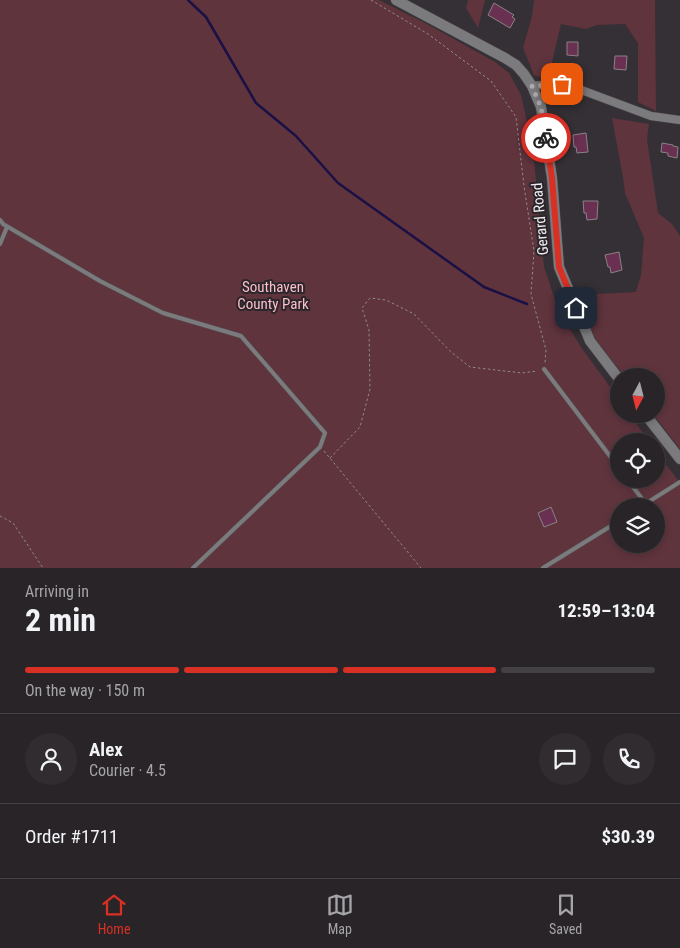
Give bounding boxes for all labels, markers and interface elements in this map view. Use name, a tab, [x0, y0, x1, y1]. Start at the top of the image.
pin	[541, 63, 583, 105]
icon: bag	[548, 70, 576, 98]
courier	[521, 113, 571, 163]
icon: bike	[532, 124, 560, 152]
street label: Gerard Road	[528, 182, 552, 256]
park label: Southaven County Park	[237, 278, 309, 313]
pin	[555, 287, 597, 329]
icon: home	[562, 294, 590, 322]
north arrow	[610, 368, 665, 422]
map controls	[610, 368, 665, 553]
button: locate	[610, 433, 665, 488]
button: layers	[610, 498, 665, 553]
text: Arriving in	[25, 582, 89, 601]
text: 12:59–13:04	[557, 599, 655, 622]
text: 2 min	[25, 601, 96, 639]
text: On the way · 150 m	[25, 681, 145, 700]
button: person	[25, 733, 77, 785]
button: chat	[539, 733, 591, 785]
button: phone	[603, 733, 655, 785]
text: Alex	[89, 738, 123, 761]
text: Courier · 4.5	[89, 761, 166, 780]
text: Order #1711	[25, 825, 118, 848]
text: $30.39	[601, 825, 655, 848]
tab: Home	[98, 891, 130, 937]
tab: Map	[326, 891, 354, 937]
tab: Saved	[549, 891, 582, 937]

